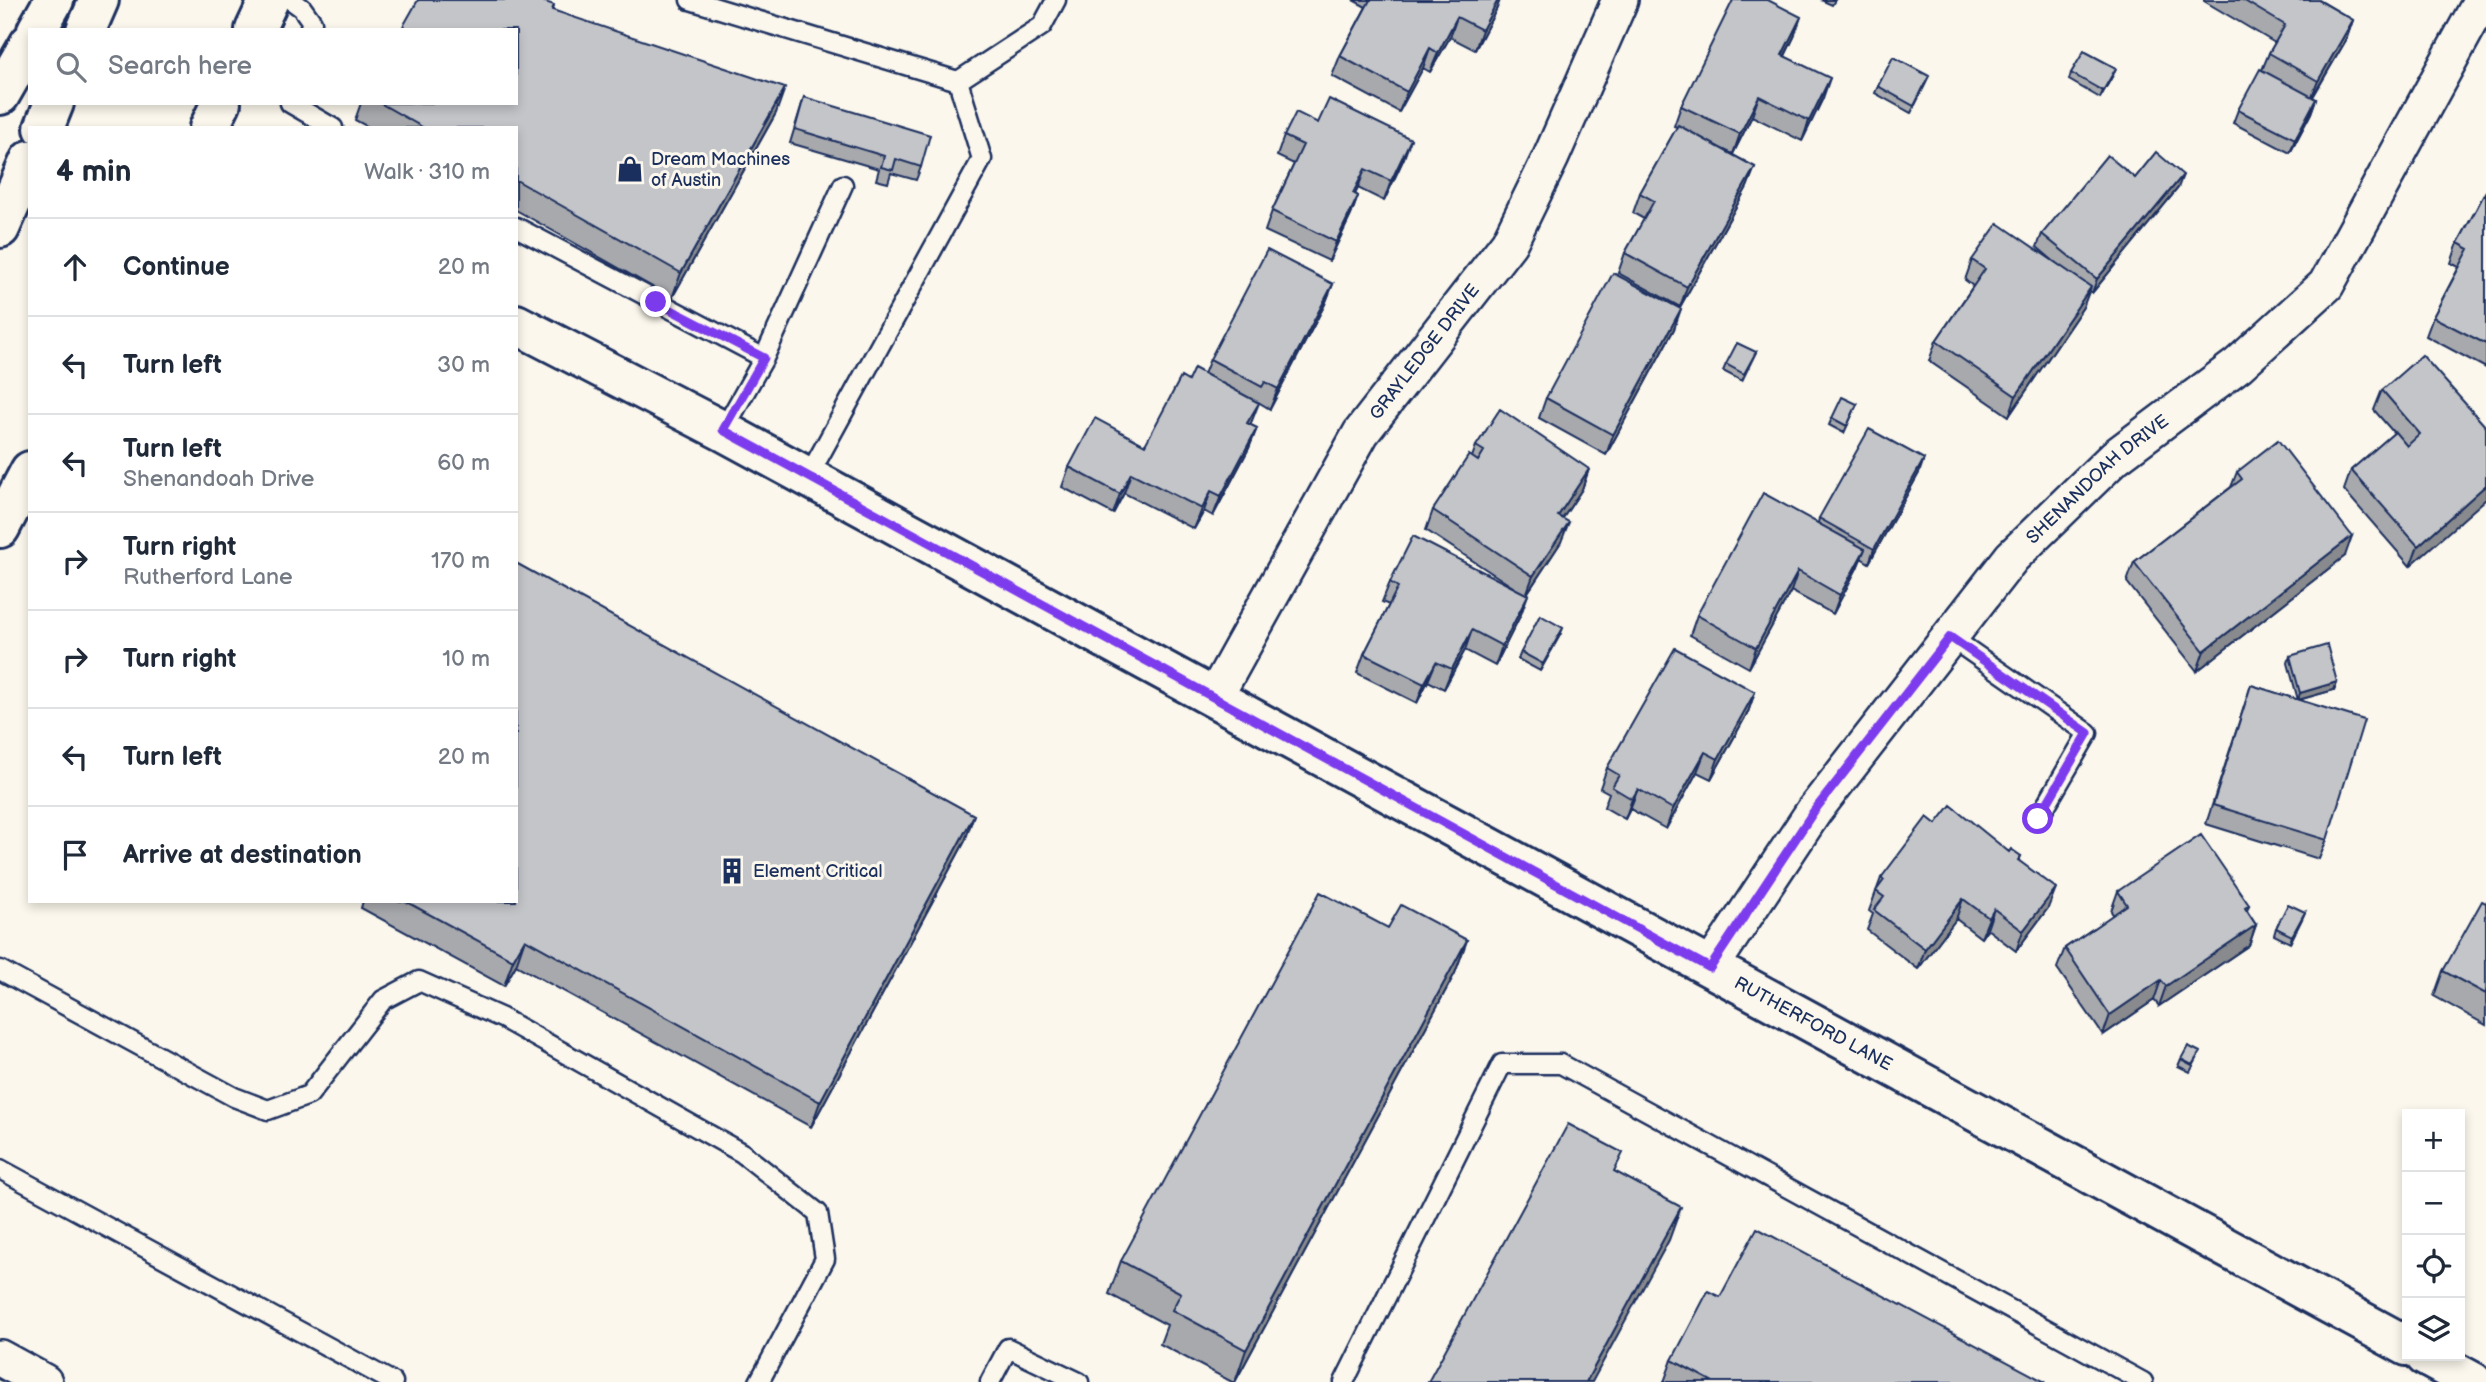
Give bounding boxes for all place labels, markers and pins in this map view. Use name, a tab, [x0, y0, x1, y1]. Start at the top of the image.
place label: Dream Machines of Austin	[651, 149, 790, 191]
shop icon: Dream Machines of Austin	[615, 154, 645, 184]
building icon: Element Critical	[717, 856, 747, 886]
place label: Element Critical	[753, 861, 883, 882]

